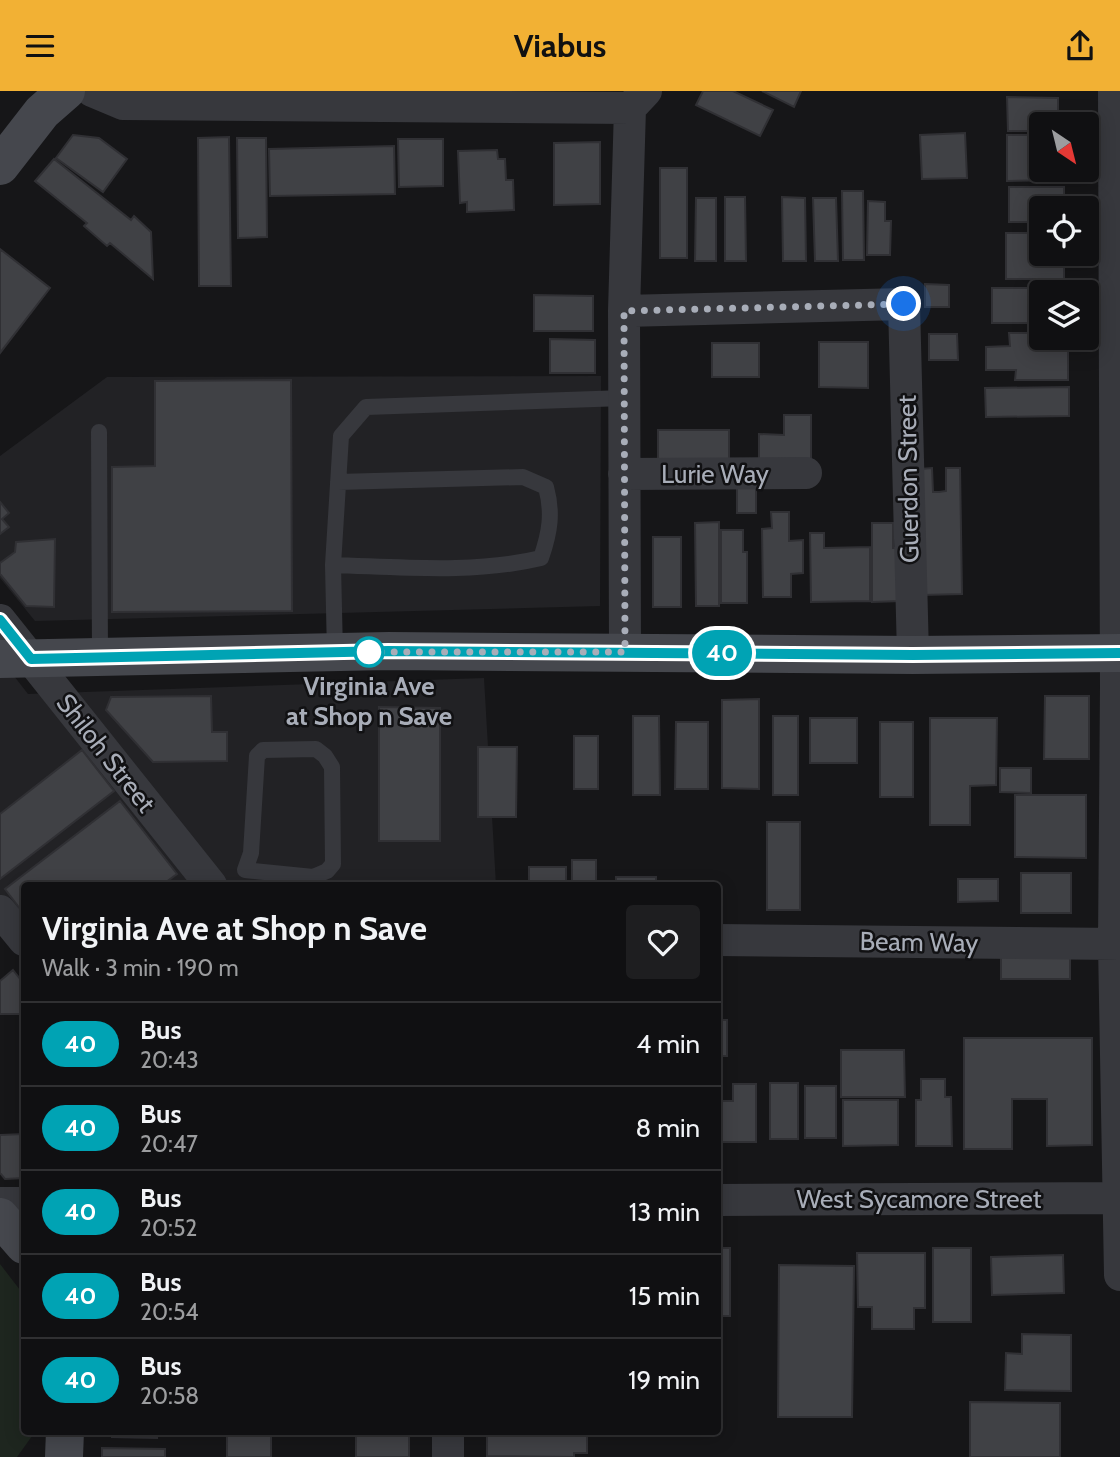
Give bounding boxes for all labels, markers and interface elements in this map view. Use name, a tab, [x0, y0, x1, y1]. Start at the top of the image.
text: Viabus	[514, 26, 606, 65]
icon: menu	[21, 27, 59, 65]
icon: share	[1061, 27, 1099, 65]
north arrow	[1029, 112, 1099, 182]
map controls	[1029, 112, 1099, 350]
button: locate	[1029, 196, 1099, 266]
button: layers	[1029, 280, 1099, 350]
your location	[886, 286, 921, 321]
street label: Guerdon Street	[891, 394, 925, 563]
street label: Lurie Way	[661, 458, 769, 490]
line badge: 40	[690, 630, 754, 676]
marker: Virginia Ave at Shop n Save	[354, 637, 384, 667]
text: 40	[706, 638, 738, 667]
place label: Virginia Ave at Shop n Save	[286, 670, 452, 732]
street label: Shiloh Street	[50, 687, 162, 819]
button: heart	[626, 905, 700, 979]
text: Virginia Ave at Shop n Save	[42, 908, 427, 948]
street label: Beam Way	[859, 925, 979, 959]
text: Walk · 3 min · 190 m	[42, 954, 239, 982]
text: Bus	[140, 1014, 181, 1046]
text: 4 min	[636, 1028, 700, 1060]
text: 40	[65, 1029, 96, 1058]
text: 20:43	[140, 1046, 199, 1074]
text: Bus	[140, 1098, 181, 1130]
text: 8 min	[636, 1112, 700, 1144]
text: 40	[65, 1113, 96, 1142]
text: 20:47	[140, 1130, 198, 1158]
text: Bus	[140, 1182, 181, 1214]
street label: West Sycamore Street	[796, 1183, 1042, 1215]
text: 13 min	[629, 1196, 700, 1228]
text: 40	[65, 1197, 96, 1226]
text: 20:52	[140, 1214, 197, 1242]
text: Bus	[140, 1266, 181, 1298]
text: 15 min	[629, 1280, 700, 1312]
text: 40	[65, 1281, 96, 1310]
text: 20:54	[140, 1298, 199, 1326]
text: Bus	[140, 1350, 181, 1382]
text: 19 min	[628, 1364, 700, 1396]
text: 40	[65, 1365, 96, 1394]
text: 20:58	[140, 1382, 199, 1410]

